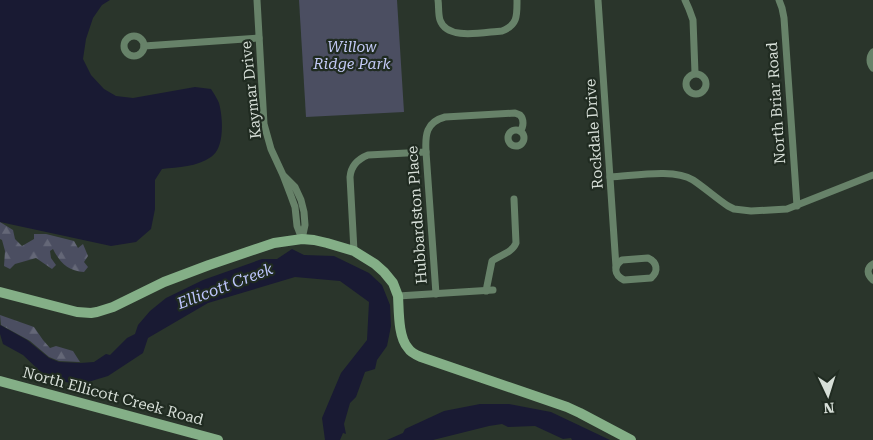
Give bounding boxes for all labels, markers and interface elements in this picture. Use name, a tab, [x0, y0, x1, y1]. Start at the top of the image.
park label: Willow Ridge Park	[312, 38, 392, 73]
street label: Kaymar Drive	[237, 40, 265, 140]
street label: North Briar Road	[763, 41, 789, 165]
street label: Rockdale Drive	[581, 78, 607, 190]
street label: Hubbardston Place	[403, 145, 431, 285]
water label: Ellicott Creek	[174, 259, 276, 313]
street label: North Ellicott Creek Road	[21, 363, 206, 429]
north arrow	[803, 370, 853, 420]
text: N	[823, 400, 835, 416]

